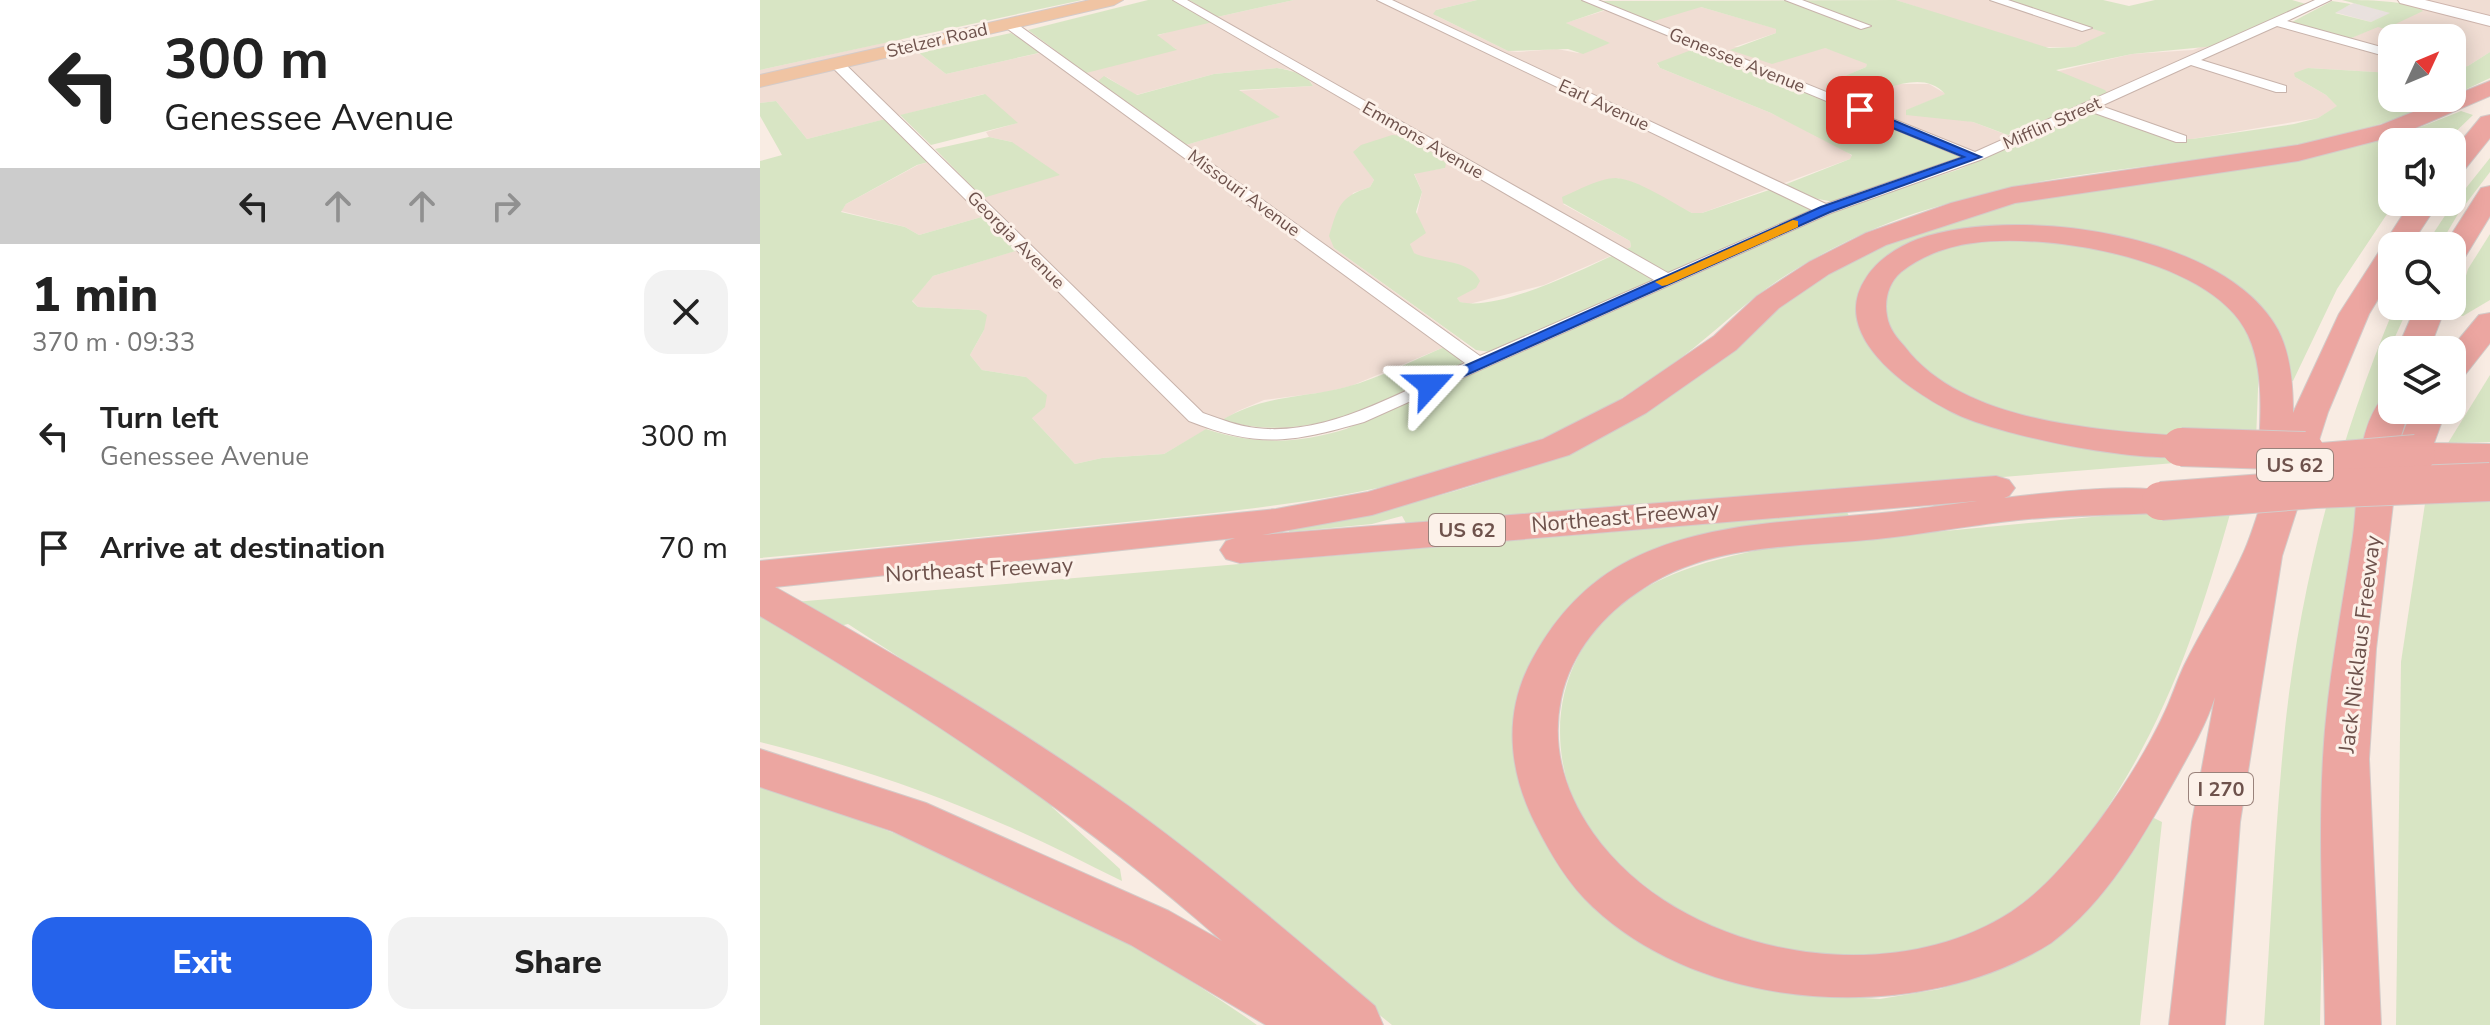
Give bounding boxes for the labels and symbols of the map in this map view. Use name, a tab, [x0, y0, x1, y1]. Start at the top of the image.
street label: Stelzer Road	[884, 17, 990, 63]
street label: Genessee Avenue	[1665, 22, 1809, 98]
north arrow	[2378, 24, 2466, 112]
street label: Earl Avenue	[1555, 74, 1653, 136]
pin	[1826, 76, 1894, 144]
street label: Mifflin Street	[1999, 90, 2105, 155]
street label: Emmons Avenue	[1358, 96, 1488, 184]
street label: Missouri Avenue	[1183, 144, 1305, 242]
street label: Georgia Avenue	[962, 186, 1070, 294]
position arrow	[1388, 343, 1472, 427]
road number: US 62	[2257, 449, 2333, 481]
street label: Northeast Freeway	[1530, 494, 1721, 540]
road number: US 62	[1429, 514, 1505, 546]
street label: Jack Nicklaus Freeway	[2332, 533, 2388, 756]
street label: Northeast Freeway	[884, 550, 1075, 590]
road number: I 270	[2189, 773, 2253, 805]

